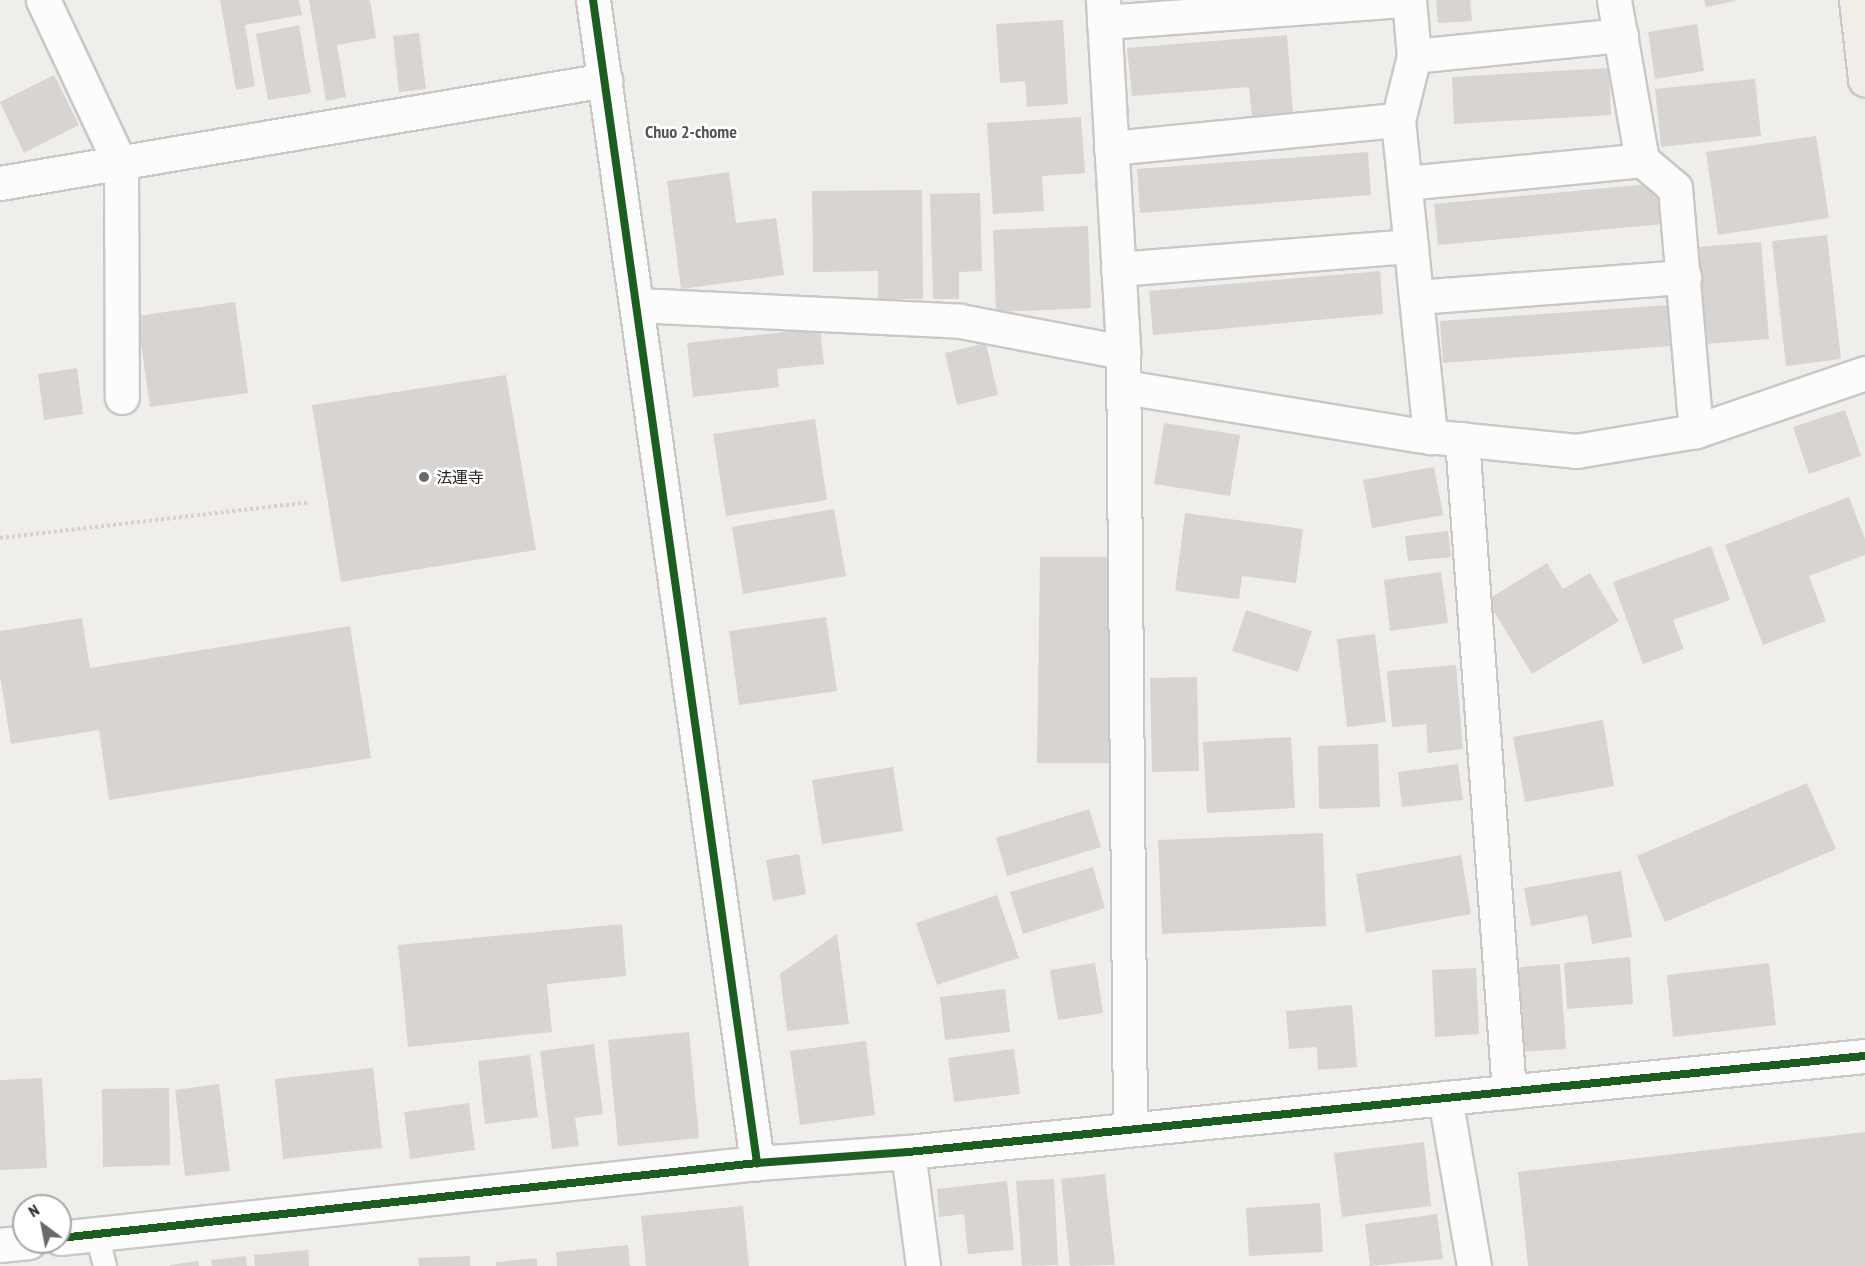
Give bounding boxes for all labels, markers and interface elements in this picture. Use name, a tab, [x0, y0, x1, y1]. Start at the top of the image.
district label: Chuo 2-chome	[645, 121, 737, 143]
place label: 法運寺	[436, 467, 484, 487]
marker: 法運寺	[417, 470, 431, 484]
north arrow	[12, 1194, 72, 1254]
text: N	[25, 1200, 42, 1221]

